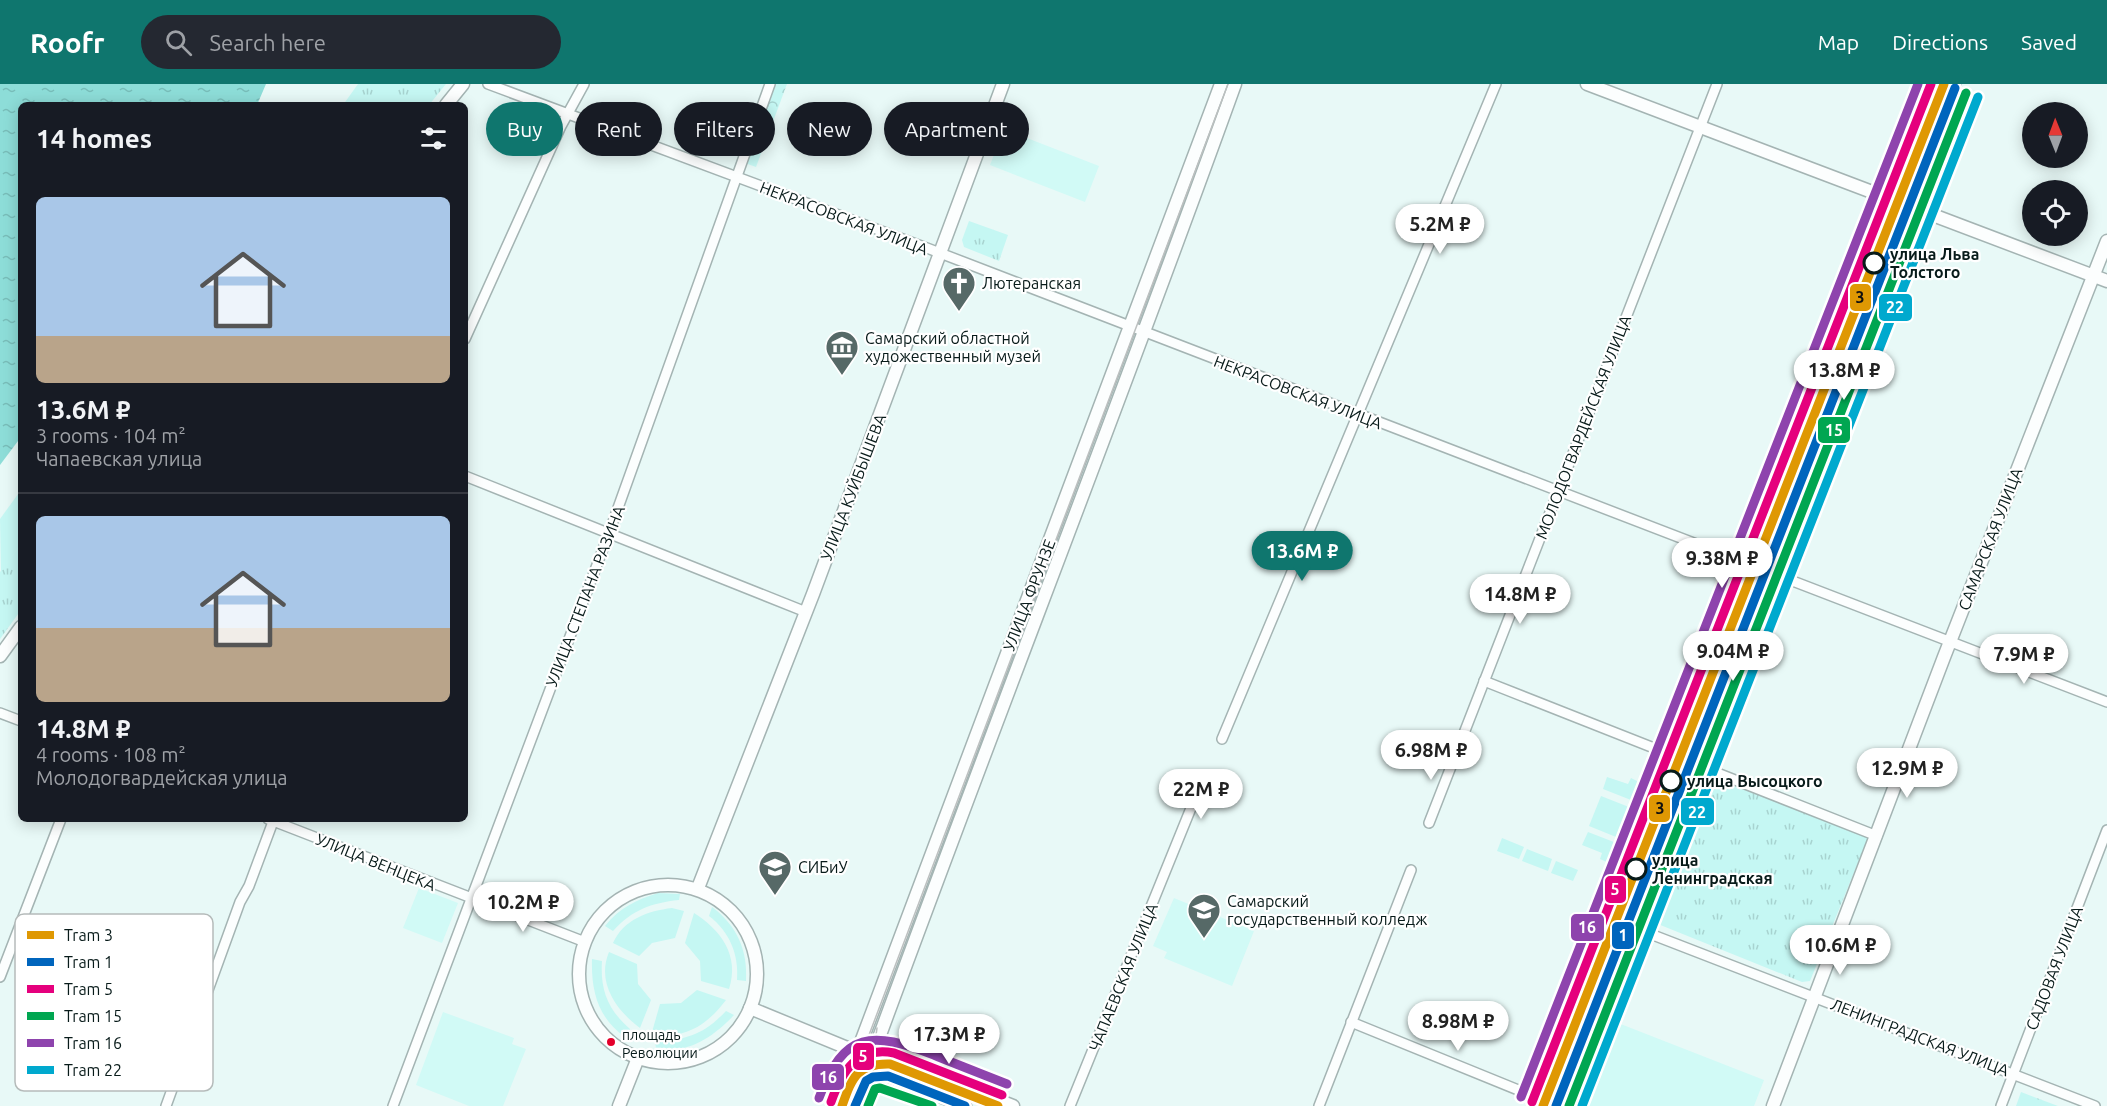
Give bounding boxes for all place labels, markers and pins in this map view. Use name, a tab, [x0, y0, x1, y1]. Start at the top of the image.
pin: 5.2M ₽	[1391, 204, 1489, 255]
place label: улица Льва Толстого	[1890, 245, 1979, 281]
marker: улица Льва Толстого	[1863, 252, 1885, 274]
church icon: Лютеранская	[941, 265, 977, 312]
place label: Лютеранская	[982, 274, 1081, 292]
museum icon: Самарский областной художественный музей	[824, 329, 860, 376]
place label: Самарский областной художественный музей	[865, 329, 1041, 365]
pin: 13.8M ₽	[1789, 350, 1899, 401]
pin: 13.6M ₽	[1247, 531, 1357, 582]
pin: 9.38M ₽	[1667, 538, 1777, 589]
pin: 14.8M ₽	[1465, 574, 1575, 625]
pin: 9.04M ₽	[1678, 631, 1788, 682]
pin: 7.9M ₽	[1975, 634, 2073, 685]
pin: 6.98M ₽	[1376, 730, 1486, 781]
pin: 12.9M ₽	[1852, 748, 1962, 799]
pin: 22M ₽	[1159, 769, 1243, 820]
marker: улица Высоцкого	[1660, 770, 1682, 792]
place label: улица Высоцкого	[1687, 772, 1823, 790]
school or university icon: СИБиУ	[757, 849, 793, 896]
place label: улица Ленинградская	[1652, 851, 1773, 887]
place label: СИБиУ	[798, 858, 848, 876]
marker: улица Ленинградская	[1625, 858, 1647, 880]
pin: 10.2M ₽	[468, 882, 578, 933]
school or university icon: Самарский государственный колледж	[1186, 892, 1222, 939]
place label: Самарский государственный колледж	[1227, 892, 1428, 928]
pin: 10.6M ₽	[1785, 925, 1895, 976]
pin: 8.98M ₽	[1403, 1001, 1513, 1052]
pin: 17.3M ₽	[894, 1014, 1004, 1065]
place label: площадь Революции	[622, 1027, 698, 1061]
marker: площадь Революции	[605, 1036, 617, 1048]

